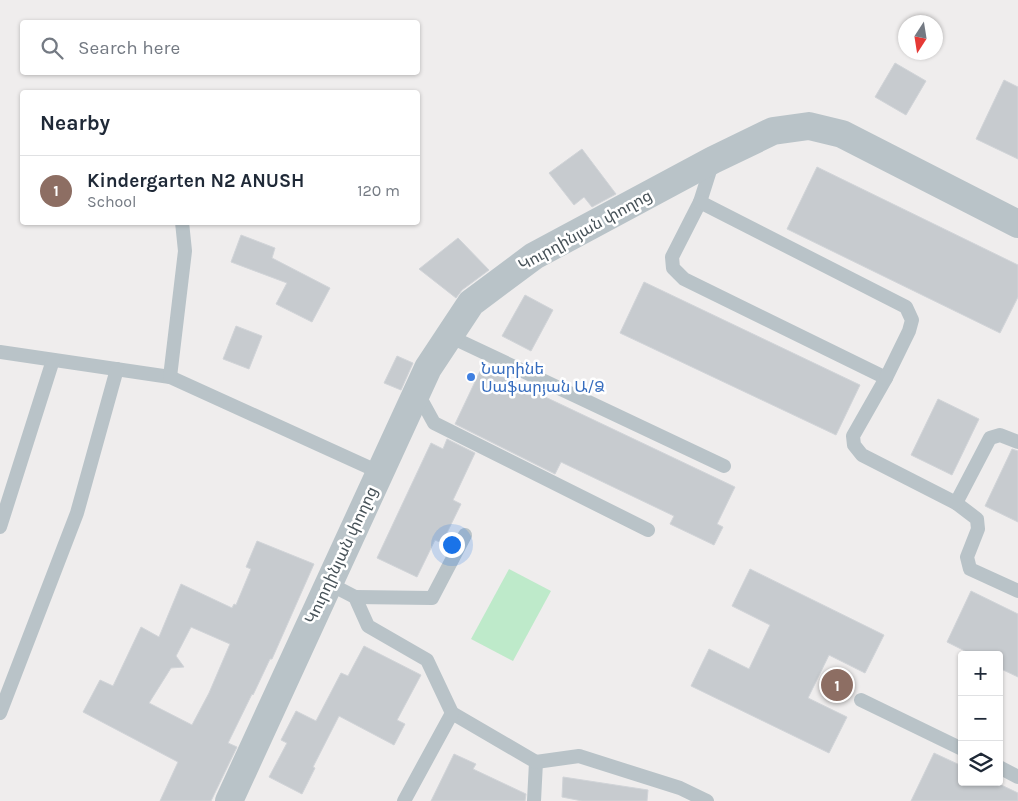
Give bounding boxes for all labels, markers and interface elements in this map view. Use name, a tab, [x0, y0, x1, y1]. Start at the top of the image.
north arrow	[898, 15, 943, 60]
search box	[20, 20, 420, 75]
icon: search	[38, 34, 66, 62]
text: Search here	[78, 37, 180, 59]
text: Nearby	[40, 111, 110, 135]
text: Kindergarten N2 ANUSH	[87, 170, 304, 192]
text: 1	[53, 181, 59, 200]
text: 120 m	[357, 181, 400, 200]
street label: Կուրղինյան փողոց	[515, 185, 655, 275]
text: School	[87, 192, 137, 211]
place label: Նարինե Սաֆարյան Ա/Ձ	[481, 359, 605, 396]
marker: Նարինե Սաֆարյան Ա/Ձ	[465, 371, 477, 383]
street label: Կուրղինյան փողոց	[301, 483, 381, 627]
your location	[439, 532, 465, 558]
map controls	[958, 651, 1003, 786]
button: +	[958, 651, 1003, 696]
pin: 1	[821, 666, 853, 704]
button: −	[958, 696, 1003, 741]
button: layers	[958, 741, 1003, 786]

